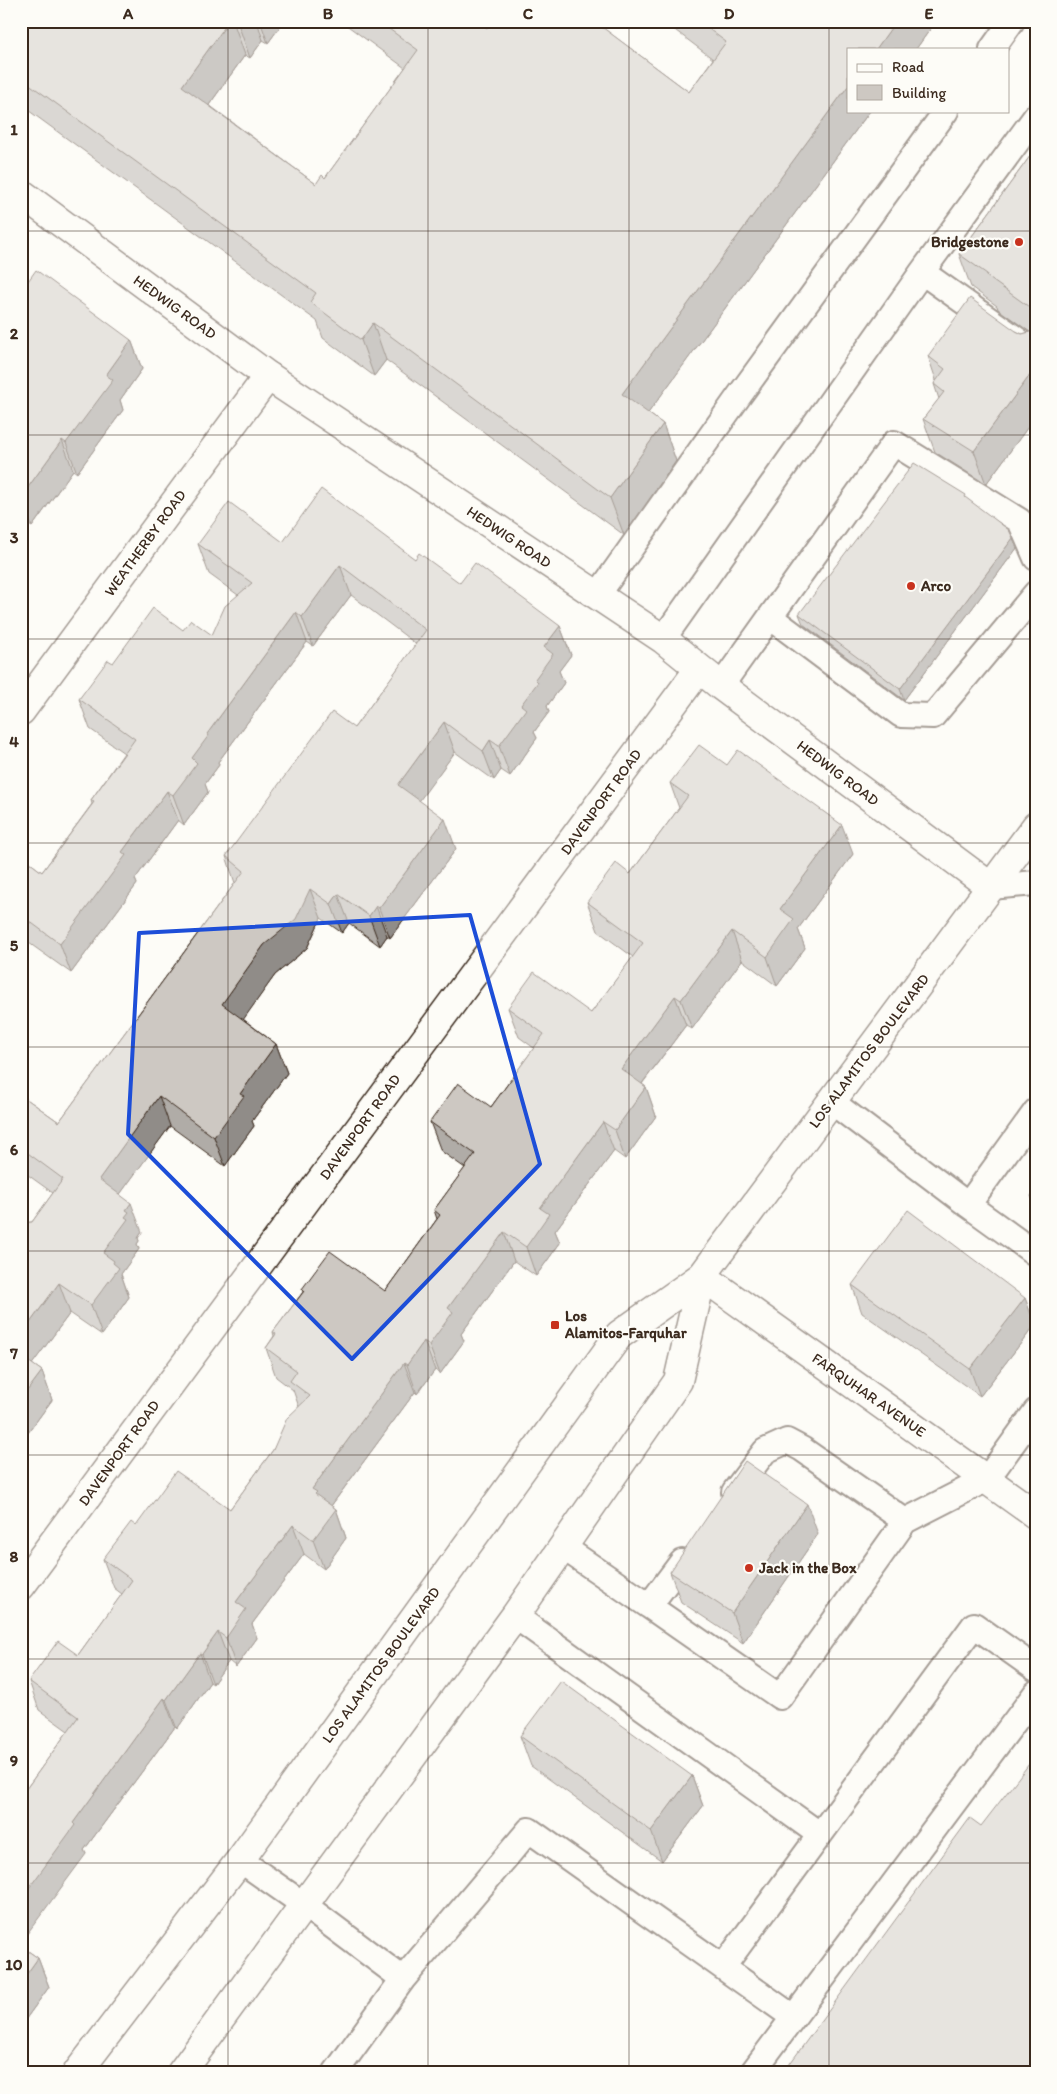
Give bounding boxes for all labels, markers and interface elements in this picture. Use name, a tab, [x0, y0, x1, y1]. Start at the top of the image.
text: A	[122, 4, 134, 23]
text: B	[323, 4, 334, 23]
text: C	[523, 4, 534, 23]
text: D	[724, 4, 735, 23]
text: E	[925, 4, 934, 23]
legend	[847, 48, 1010, 112]
text: Road	[892, 58, 925, 76]
text: Building	[892, 84, 946, 102]
text: 1	[10, 120, 18, 139]
place label: Bridgestone	[931, 233, 1009, 252]
marker: Bridgestone	[1013, 236, 1025, 248]
street label: HEDWIG ROAD	[130, 271, 220, 343]
text: 2	[10, 324, 19, 343]
street label: WEATHERBY ROAD	[100, 486, 190, 600]
street label: HEDWIG ROAD	[463, 502, 555, 572]
text: 3	[10, 528, 19, 547]
place label: Arco	[920, 577, 951, 595]
marker: Arco	[905, 580, 917, 592]
text: 4	[9, 732, 19, 751]
street label: HEDWIG ROAD	[793, 736, 883, 810]
street label: DAVENPORT ROAD	[557, 746, 645, 858]
text: 5	[10, 936, 19, 955]
street label: LOS ALAMITOS BOULEVARD	[805, 970, 933, 1132]
street label: DAVENPORT ROAD	[316, 1071, 404, 1183]
text: 6	[10, 1140, 19, 1159]
place label: Los Alamitos-Farquhar	[564, 1307, 687, 1343]
marker: Los Alamitos-Farquhar	[549, 1319, 561, 1331]
text: 7	[9, 1344, 18, 1363]
street label: FARQUHAR AVENUE	[809, 1349, 929, 1441]
street label: DAVENPORT ROAD	[75, 1397, 163, 1509]
text: 8	[10, 1547, 19, 1566]
place label: Jack in the Box	[758, 1559, 857, 1577]
marker: Jack in the Box	[743, 1562, 755, 1574]
street label: LOS ALAMITOS BOULEVARD	[318, 1583, 444, 1747]
text: 9	[10, 1751, 18, 1770]
text: 10	[5, 1955, 23, 1974]

